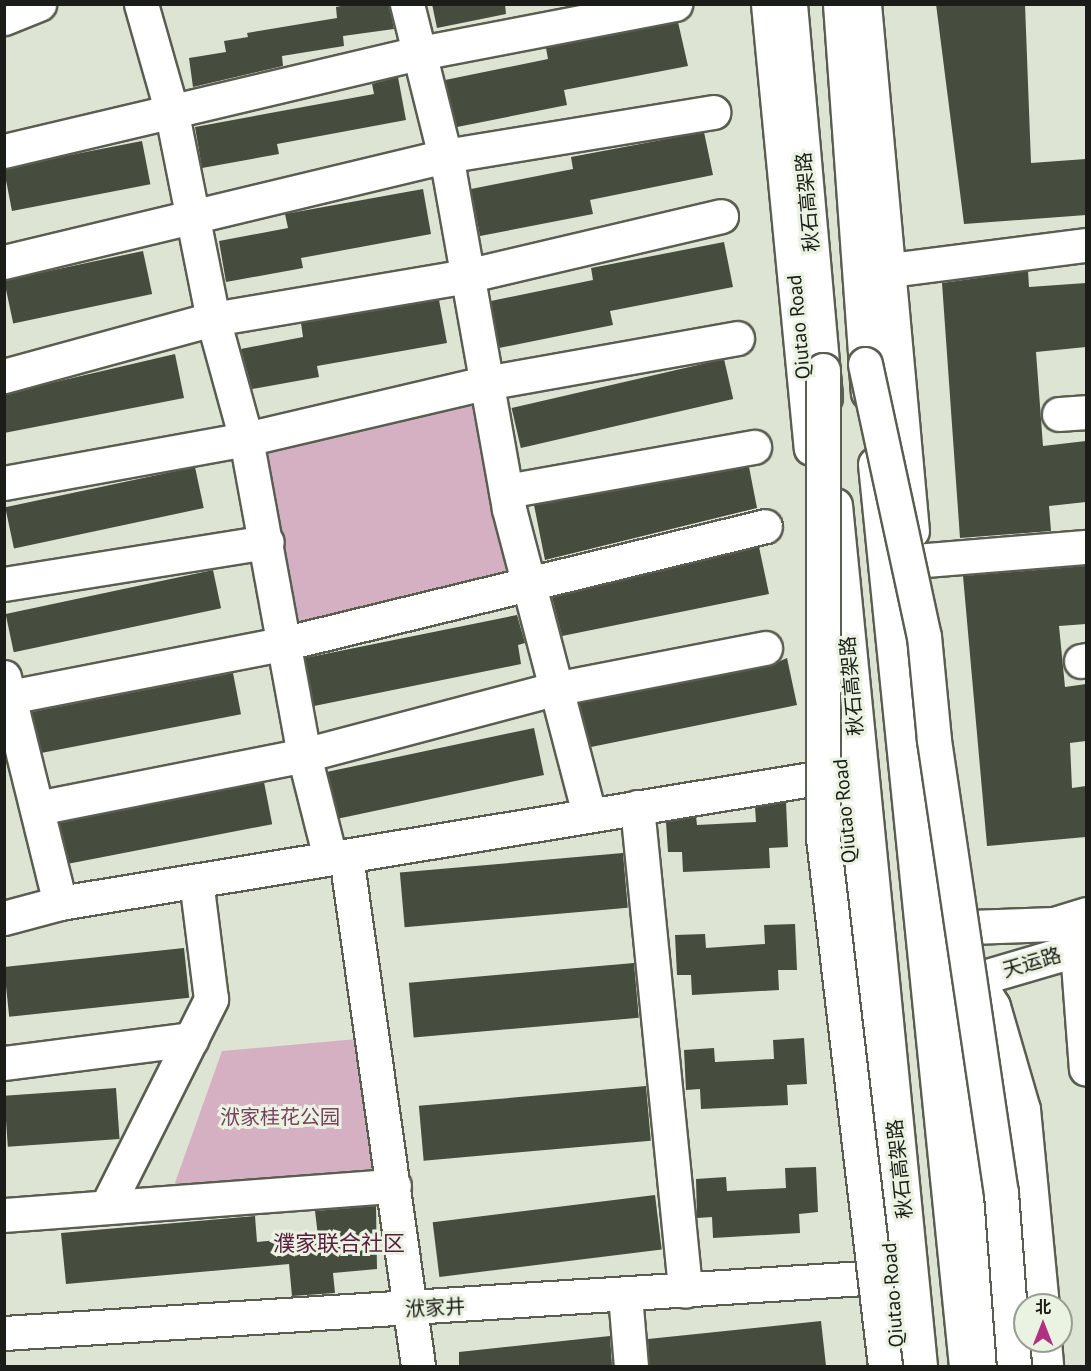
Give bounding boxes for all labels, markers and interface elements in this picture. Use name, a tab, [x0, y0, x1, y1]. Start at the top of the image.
street label: 秋石高架路	[792, 151, 824, 253]
street label: Qiutao Road	[782, 274, 816, 380]
street label: 秋石高架路	[836, 635, 868, 737]
street label: Qiutao Road	[828, 758, 862, 864]
street label: 天运路	[1000, 943, 1064, 983]
park label: 洑家桂花公园	[220, 1105, 340, 1129]
street label: 秋石高架路	[883, 1118, 917, 1220]
district label: 濮家联合社区	[273, 1231, 405, 1257]
street label: Qiutao Road	[877, 1242, 909, 1348]
north arrow	[1013, 1293, 1073, 1353]
street label: 洑家井	[404, 1294, 466, 1322]
text: 北	[1035, 1297, 1051, 1317]

